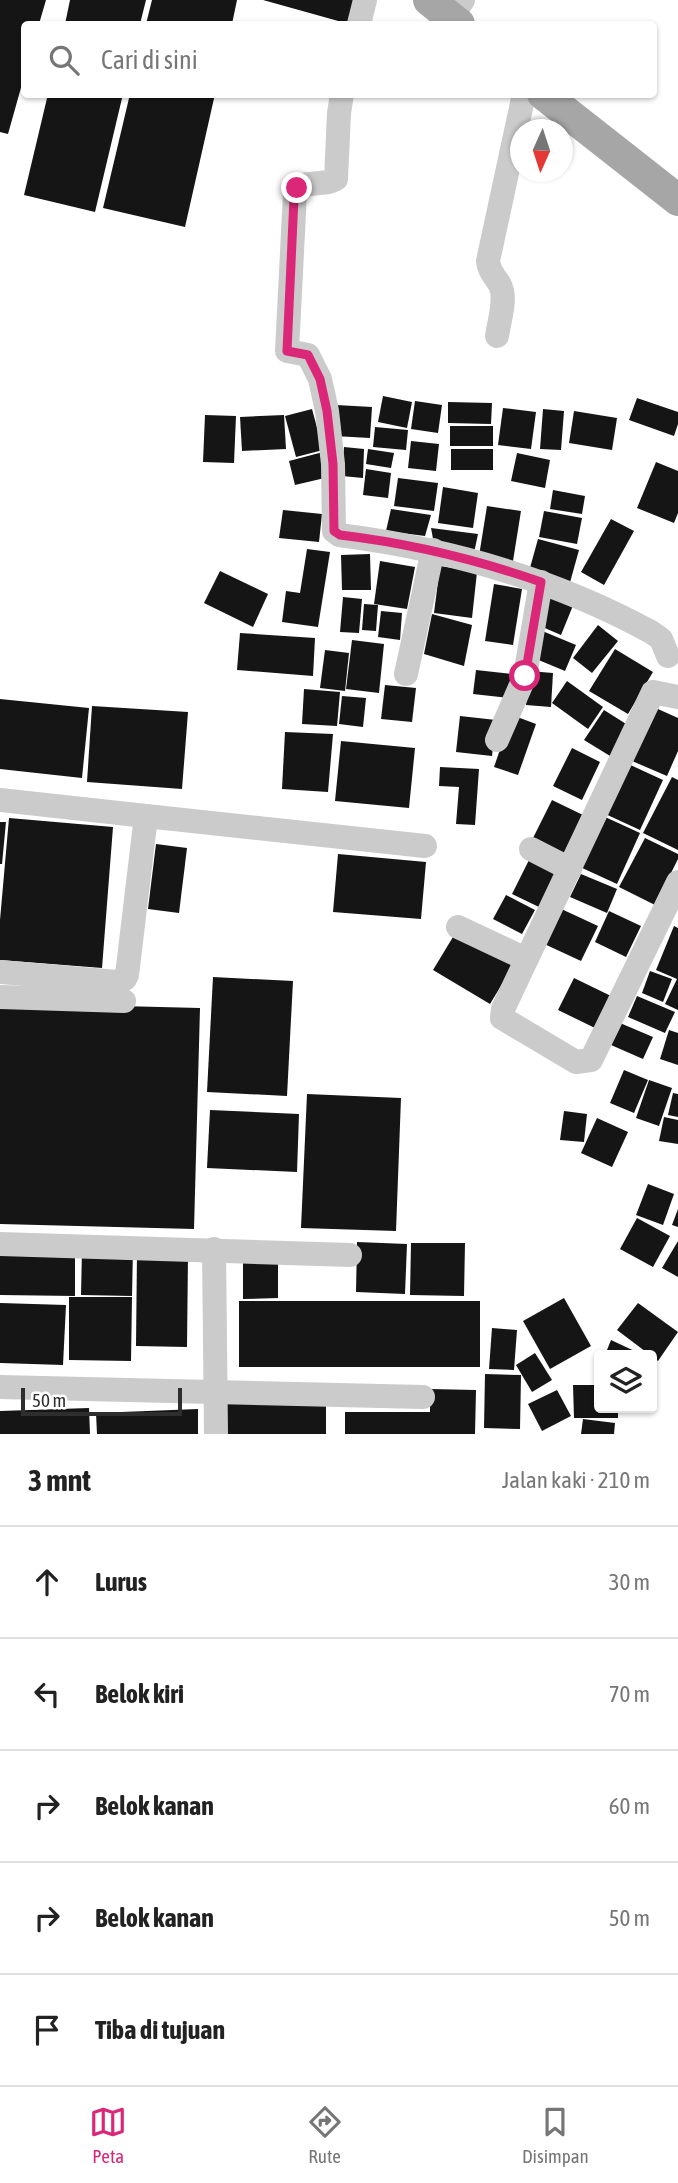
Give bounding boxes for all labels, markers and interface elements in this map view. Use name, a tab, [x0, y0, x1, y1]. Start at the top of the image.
search box	[21, 21, 657, 98]
icon: search	[45, 41, 83, 79]
text: Cari di sini	[101, 45, 198, 75]
north arrow	[510, 119, 573, 182]
route end	[281, 172, 312, 203]
route start	[509, 660, 540, 691]
map controls	[594, 1350, 657, 1413]
button: layers	[594, 1350, 657, 1413]
scale bar	[21, 1385, 182, 1417]
text: 50 m	[32, 1389, 66, 1411]
text: 3 mnt	[28, 1463, 91, 1497]
text: Jalan kaki · 210 m	[502, 1467, 650, 1493]
icon: ahead	[28, 1563, 66, 1601]
text: Lurus	[95, 1567, 147, 1597]
text: 30 m	[609, 1569, 650, 1595]
icon: left	[28, 1675, 66, 1713]
text: Belok kiri	[95, 1679, 184, 1709]
text: 70 m	[609, 1681, 650, 1707]
icon: right	[28, 1787, 66, 1825]
text: Belok kanan	[95, 1791, 214, 1821]
text: 60 m	[609, 1793, 650, 1819]
icon: right	[28, 1899, 66, 1937]
text: Belok kanan	[95, 1903, 214, 1933]
text: 50 m	[609, 1905, 650, 1931]
icon: arrive	[28, 2011, 66, 2049]
text: Tiba di tujuan	[95, 2015, 225, 2045]
tab: Peta	[89, 2103, 127, 2167]
tab: Rute	[306, 2103, 344, 2167]
tab: Disimpan	[522, 2103, 589, 2167]

